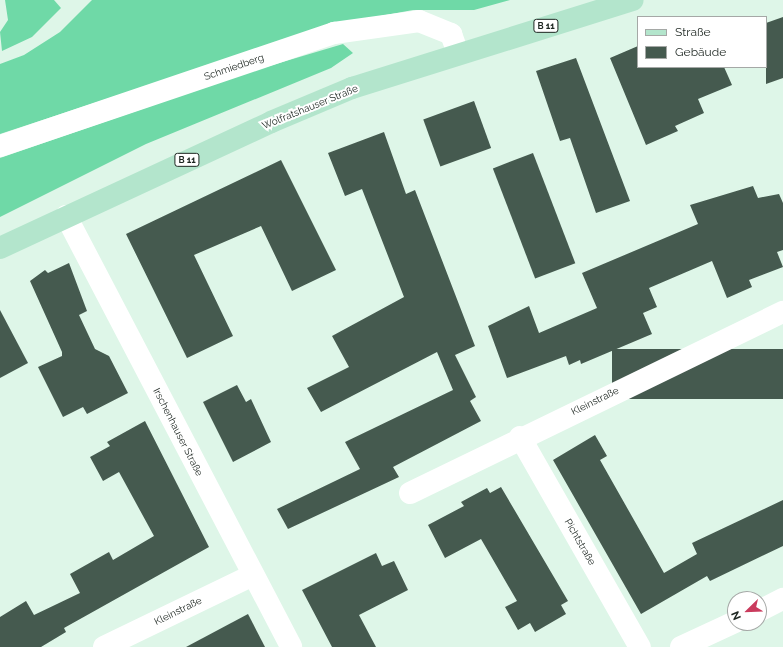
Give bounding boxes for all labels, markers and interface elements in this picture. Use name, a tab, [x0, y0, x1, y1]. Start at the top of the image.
legend	[637, 16, 767, 68]
road number: B 11	[533, 19, 559, 33]
text: Straße	[675, 25, 711, 39]
text: Gebäude	[675, 45, 726, 59]
street label: Schmiedberg	[203, 51, 265, 83]
street label: Wolfratshauser Straße	[260, 82, 360, 132]
road number: B 11	[174, 153, 200, 167]
street label: Kleinstraße	[569, 384, 621, 418]
street label: Irschenhauser Straße	[151, 386, 205, 478]
street label: Pichtstraße	[562, 517, 598, 567]
north arrow	[727, 591, 767, 631]
street label: Kleinstraße	[152, 594, 204, 628]
text: N	[729, 609, 744, 622]

